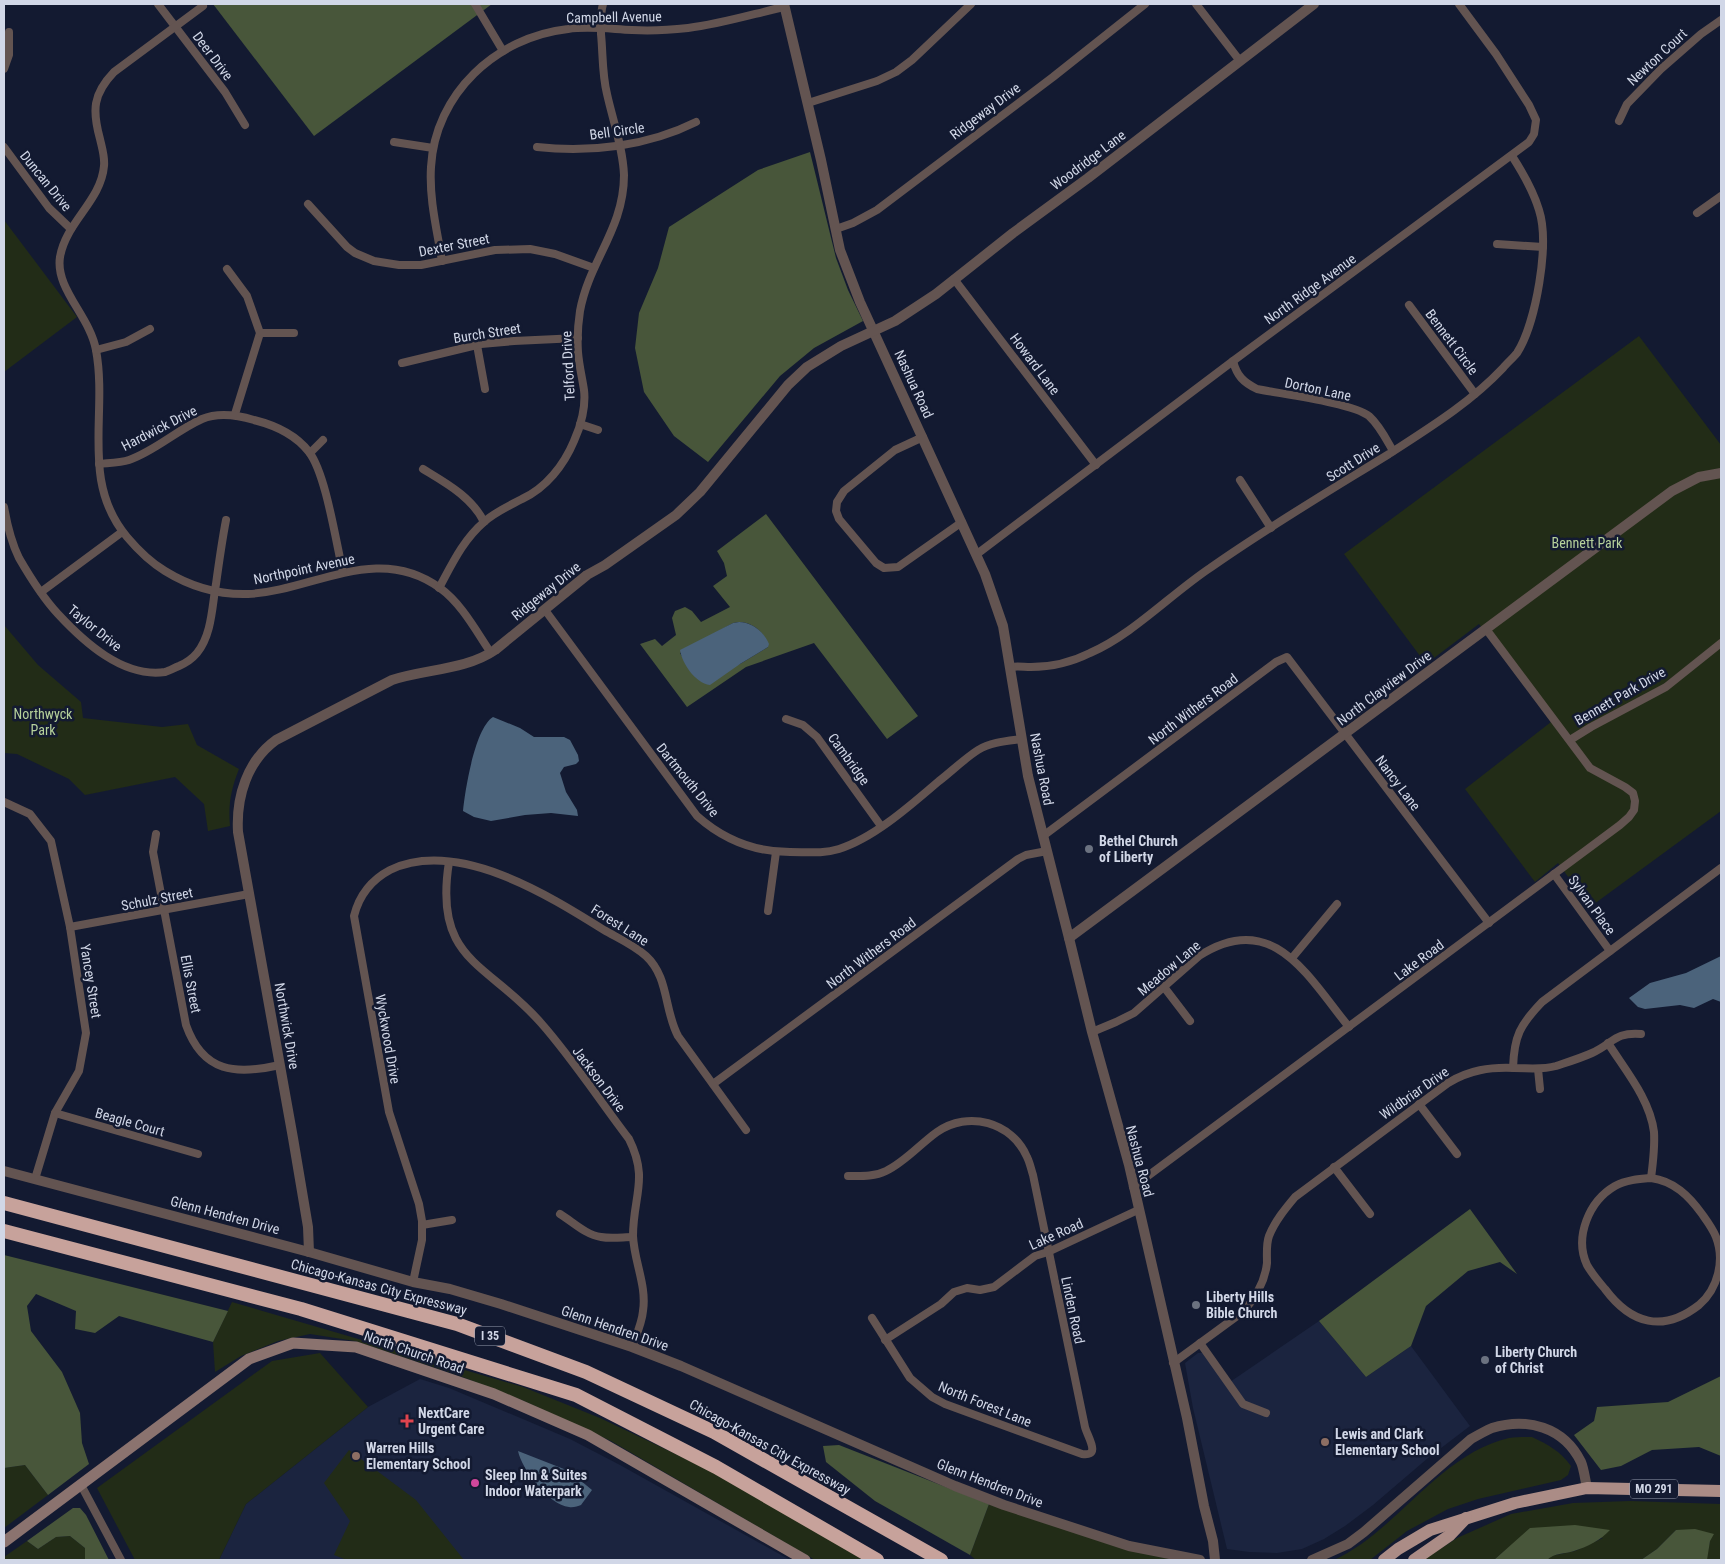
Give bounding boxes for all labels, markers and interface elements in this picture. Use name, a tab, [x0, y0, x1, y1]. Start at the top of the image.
street label: Campbell Avenue	[566, 8, 662, 26]
street label: Newton Court	[1624, 25, 1690, 89]
street label: Deer Drive	[190, 29, 237, 84]
street label: Ridgeway Drive	[947, 79, 1024, 143]
street label: Bell Circle	[588, 119, 646, 143]
street label: Woodridge Lane	[1048, 126, 1129, 193]
street label: Duncan Drive	[17, 148, 75, 215]
street label: Dexter Street	[417, 230, 491, 260]
street label: North Ridge Avenue	[1261, 250, 1359, 328]
street label: Bennett Circle	[1422, 306, 1482, 378]
street label: Burch Street	[452, 320, 522, 346]
street label: Telford Drive	[558, 330, 578, 401]
street label: Howard Lane	[1007, 330, 1063, 398]
street label: Nashua Road	[891, 347, 937, 421]
street label: Dorton Lane	[1283, 374, 1353, 404]
street label: Hardwick Drive	[119, 402, 200, 454]
street label: Scott Drive	[1323, 439, 1383, 485]
park label: Bennett Park	[1552, 535, 1623, 551]
street label: Northpoint Avenue	[252, 550, 356, 588]
street label: Ridgeway Drive	[508, 558, 584, 624]
street label: Taylor Drive	[65, 601, 125, 655]
street label: North Clayview Drive	[1334, 647, 1435, 729]
street label: Bennett Park Drive	[1572, 663, 1669, 728]
street label: North Withers Road	[1145, 670, 1241, 748]
park label: Northwyck Park	[14, 706, 73, 738]
street label: Cambridge	[825, 730, 873, 788]
street label: Nashua Road	[1027, 731, 1057, 807]
street label: Dartmouth Drive	[654, 740, 723, 820]
street label: Nancy Lane	[1372, 752, 1424, 814]
place label: Bethel Church of Liberty	[1099, 833, 1178, 865]
marker: Bethel Church of Liberty	[1083, 843, 1095, 855]
street label: Sylvan Place	[1565, 872, 1619, 938]
street label: Schulz Street	[120, 884, 194, 914]
street label: Forest Lane	[588, 901, 652, 949]
street label: North Withers Road	[823, 914, 919, 992]
street label: Lake Road	[1391, 936, 1447, 984]
street label: Meadow Lane	[1134, 937, 1204, 999]
street label: Yancey Street	[77, 943, 105, 1019]
street label: Ellis Street	[178, 954, 204, 1014]
street label: Northwick Drive	[272, 982, 303, 1071]
street label: Wyckwood Drive	[372, 993, 404, 1085]
street label: Jackson Drive	[569, 1043, 629, 1115]
street label: Wildbriar Drive	[1376, 1063, 1452, 1123]
street label: Beagle Court	[94, 1104, 166, 1140]
street label: Nashua Road	[1123, 1124, 1157, 1198]
street label: Glenn Hendren Drive	[169, 1193, 282, 1237]
street label: Lake Road	[1027, 1215, 1085, 1253]
street label: Chicago-Kansas City Expressway	[289, 1256, 469, 1318]
street label: Linden Road	[1058, 1275, 1088, 1345]
place label: Liberty Hills Bible Church	[1206, 1289, 1277, 1321]
marker: Liberty Hills Bible Church	[1190, 1299, 1202, 1311]
street label: Glenn Hendren Drive	[559, 1302, 671, 1354]
road number: I 35	[475, 1326, 505, 1345]
street label: North Church Road	[362, 1327, 466, 1377]
place label: Liberty Church of Christ	[1495, 1344, 1577, 1376]
marker: Liberty Church of Christ	[1479, 1354, 1491, 1366]
street label: North Forest Lane	[936, 1378, 1034, 1430]
street label: Chicago-Kansas City Expressway	[687, 1396, 853, 1498]
place label: NextCare Urgent Care	[418, 1405, 485, 1437]
marker: NextCare Urgent Care	[400, 1414, 414, 1428]
place label: Lewis and Clark Elementary School	[1335, 1426, 1440, 1458]
marker: Lewis and Clark Elementary School	[1319, 1436, 1331, 1448]
place label: Warren Hills Elementary School	[366, 1440, 471, 1472]
marker: Warren Hills Elementary School	[350, 1450, 362, 1462]
street label: Glenn Hendren Drive	[935, 1455, 1046, 1511]
place label: Sleep Inn & Suites Indoor Waterpark	[485, 1467, 587, 1499]
marker: Sleep Inn & Suites Indoor Waterpark	[469, 1477, 481, 1489]
road number: MO 291	[1630, 1480, 1678, 1498]

